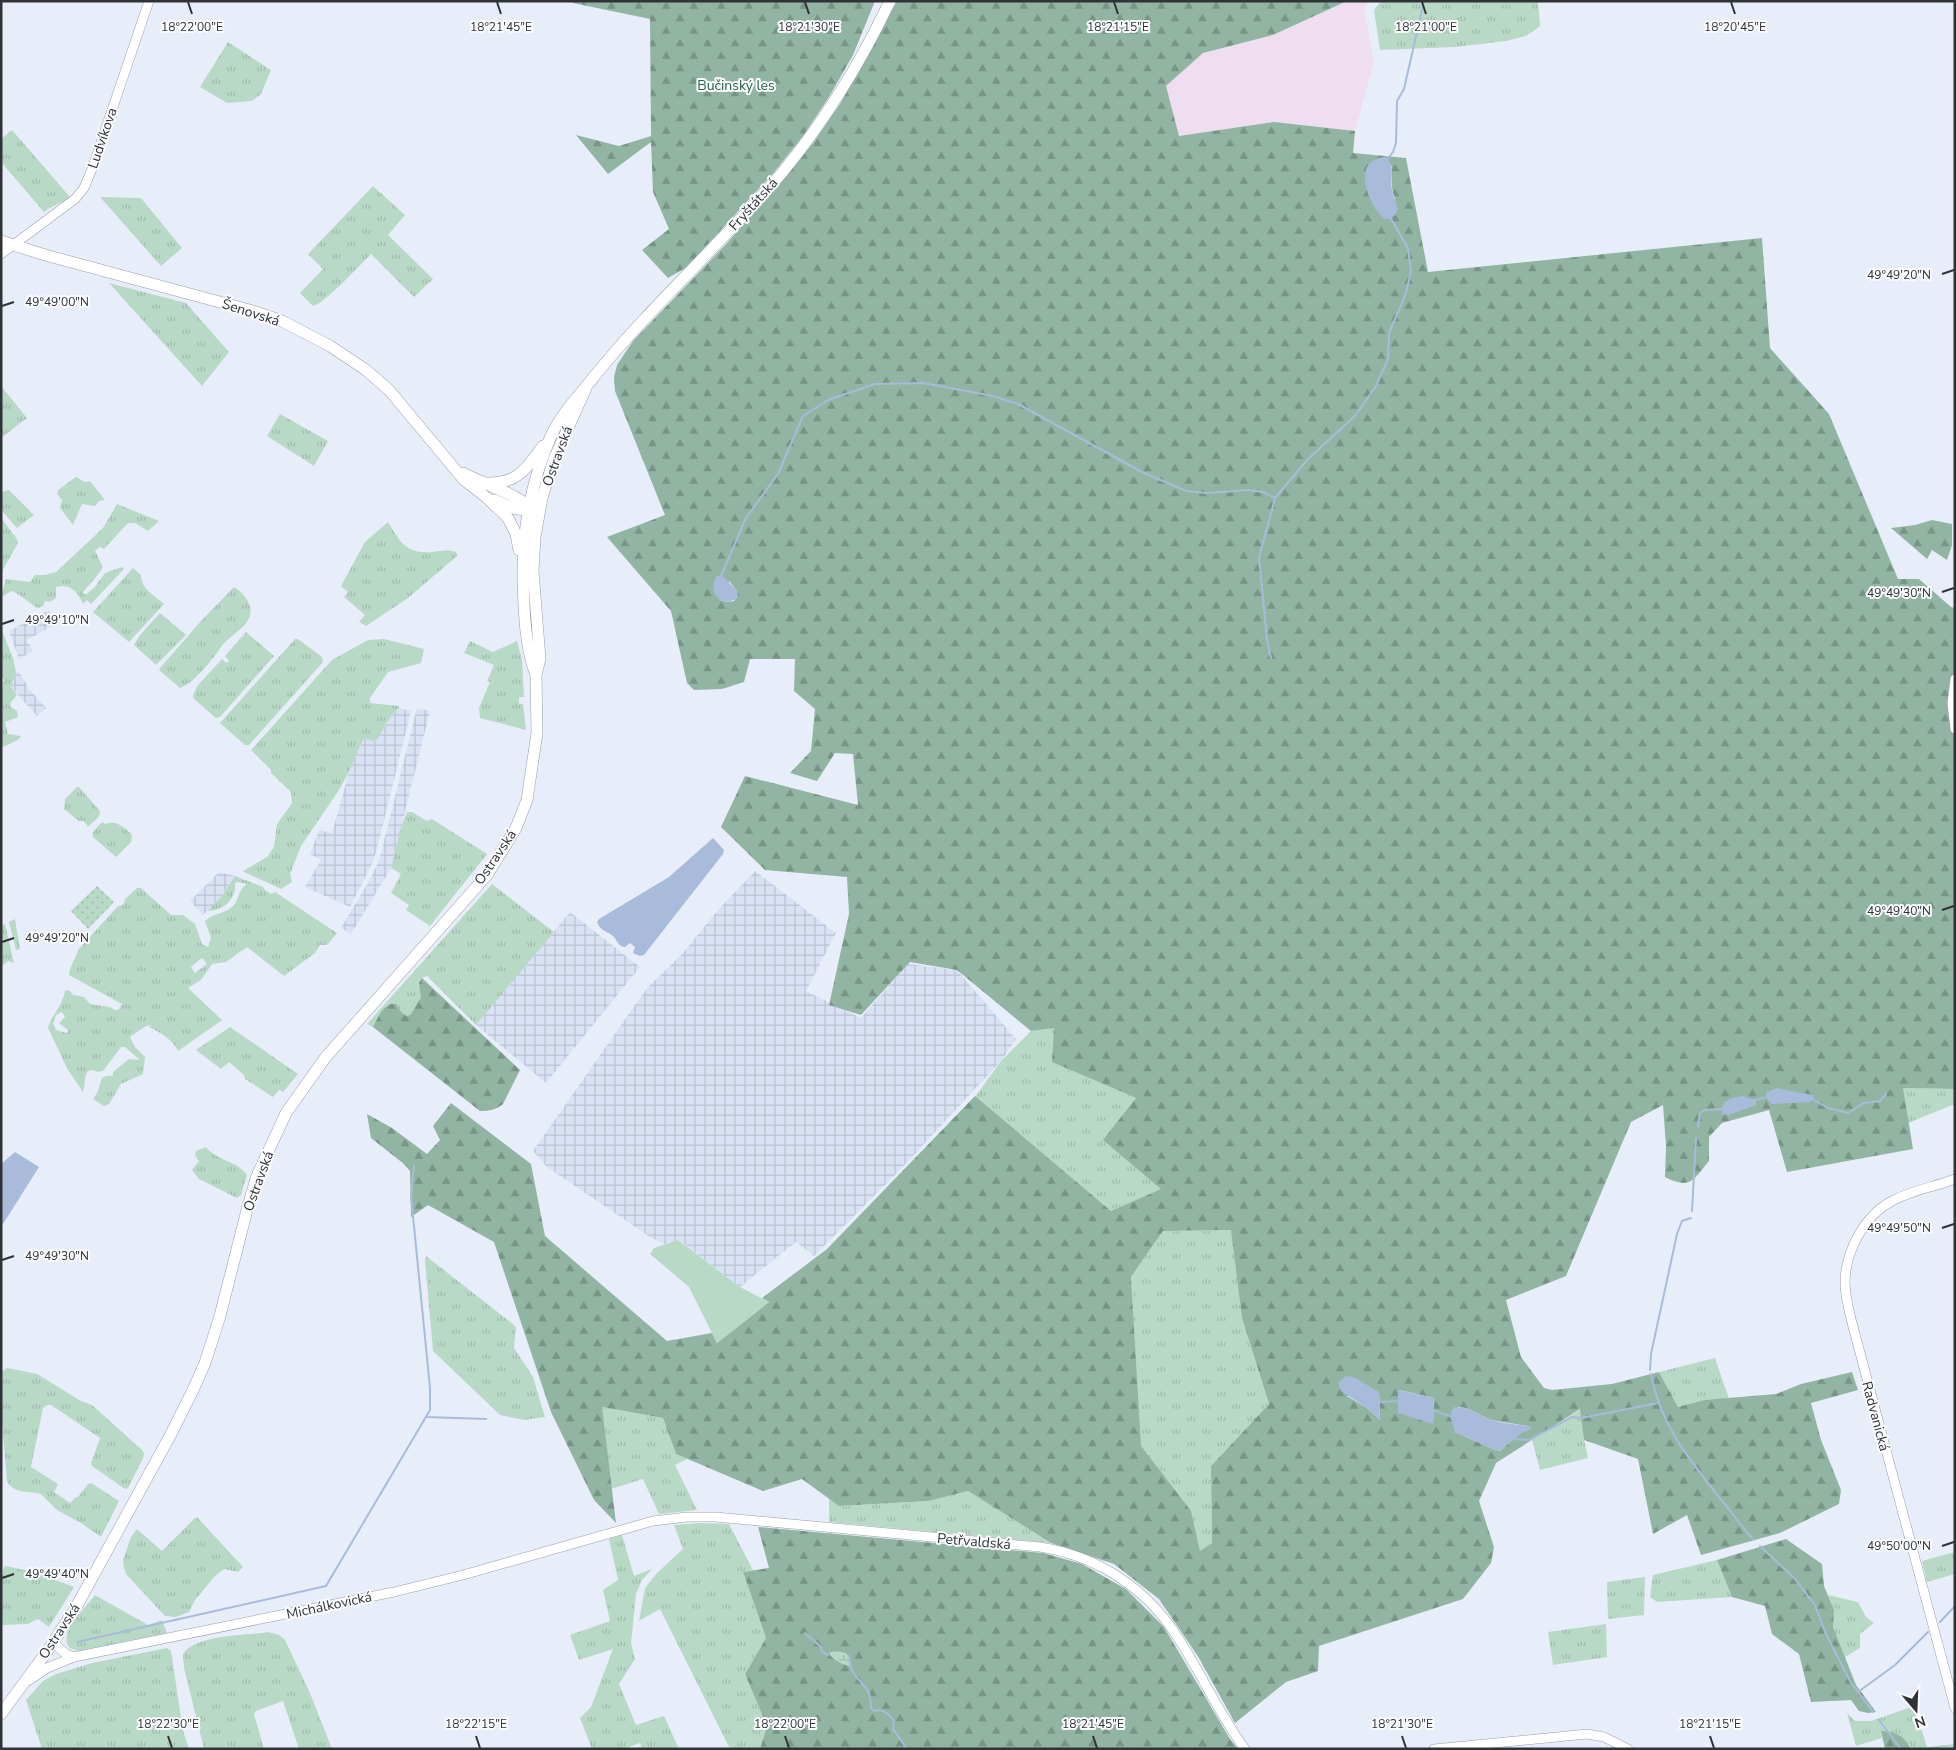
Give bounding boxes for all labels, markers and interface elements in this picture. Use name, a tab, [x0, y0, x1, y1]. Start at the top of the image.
text: 18°22'00"E	[161, 19, 223, 35]
text: 18°21'45"E	[470, 19, 532, 35]
text: 18°21'30"E	[778, 19, 840, 35]
text: 18°21'15"E	[1087, 19, 1149, 35]
text: 18°21'00"E	[1395, 19, 1457, 35]
text: 18°20'45"E	[1704, 19, 1766, 35]
park label: Bučinský les	[697, 76, 775, 95]
street label: Ludvíkova	[83, 105, 122, 171]
street label: Fryštátská	[725, 174, 782, 235]
text: 49°49'20"N	[1867, 267, 1931, 283]
text: 49°49'00"N	[25, 294, 89, 310]
street label: Šenovská	[219, 294, 282, 331]
street label: Ostravská	[538, 423, 577, 489]
text: 49°49'30"N	[1867, 585, 1931, 601]
text: 49°49'10"N	[25, 612, 89, 628]
street label: Ostravská	[470, 826, 521, 889]
text: 49°49'40"N	[1867, 903, 1931, 919]
text: 49°49'20"N	[25, 930, 89, 946]
street label: Ostravská	[239, 1148, 278, 1214]
text: 49°49'50"N	[1867, 1220, 1931, 1236]
text: 49°49'30"N	[25, 1248, 89, 1264]
street label: Radvanická	[1857, 1379, 1894, 1453]
street label: Petřvaldská	[936, 1529, 1012, 1554]
text: 49°50'00"N	[1867, 1538, 1931, 1554]
text: 49°49'40"N	[25, 1566, 89, 1582]
street label: Michálkovická	[285, 1587, 374, 1624]
street label: Ostravská	[34, 1600, 84, 1663]
north arrow	[1891, 1685, 1941, 1735]
text: N	[1912, 1711, 1928, 1733]
text: 18°22'30"E	[137, 1716, 199, 1732]
text: 18°22'15"E	[445, 1716, 507, 1732]
text: 18°22'00"E	[754, 1716, 816, 1732]
text: 18°21'45"E	[1062, 1716, 1124, 1732]
text: 18°21'30"E	[1371, 1716, 1433, 1732]
text: 18°21'15"E	[1679, 1716, 1741, 1732]

